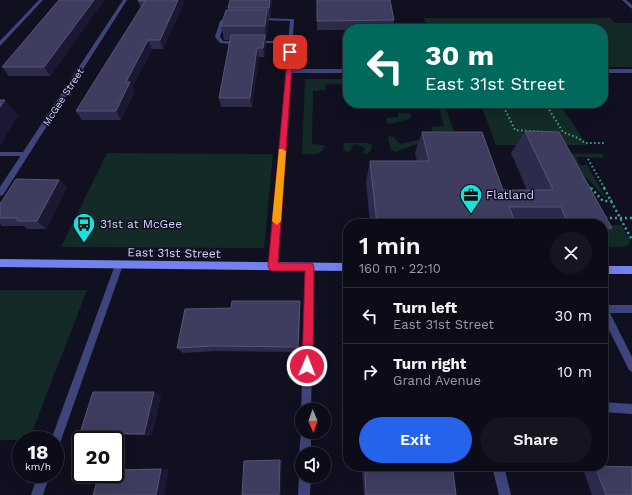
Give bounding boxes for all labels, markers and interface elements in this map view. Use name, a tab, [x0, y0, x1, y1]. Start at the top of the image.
pin	[273, 35, 307, 69]
text: 30 m	[425, 39, 494, 72]
icon: left	[359, 40, 411, 92]
icon: arrive	[279, 41, 301, 63]
street label: McGee Street	[40, 66, 86, 128]
text: East 31st Street	[425, 73, 565, 94]
office icon: Flatland	[458, 182, 484, 215]
place label: Flatland	[486, 188, 534, 202]
bus stop icon: 31st at McGee	[71, 211, 97, 244]
place label: 31st at McGee	[100, 217, 182, 231]
text: 1 min	[359, 232, 421, 260]
button: close	[550, 232, 592, 274]
street label: East 31st Street	[127, 245, 221, 261]
text: 160 m · 22:10	[359, 261, 441, 276]
text: Turn left	[393, 299, 457, 317]
icon: left	[359, 305, 381, 327]
text: 30 m	[555, 307, 592, 325]
text: East 31st Street	[393, 317, 494, 332]
position arrow	[286, 345, 328, 387]
text: Turn right	[393, 355, 466, 373]
icon: right	[359, 361, 381, 383]
text: 10 m	[557, 363, 592, 381]
text: Grand Avenue	[393, 373, 481, 388]
north arrow	[295, 403, 331, 439]
map controls	[295, 403, 331, 483]
button: Exit	[359, 417, 472, 463]
button: Share	[480, 417, 592, 463]
speed limit sign: 20	[72, 431, 124, 483]
text: 18	[27, 440, 49, 464]
button: sound	[295, 447, 331, 483]
text: km/h	[25, 461, 51, 472]

